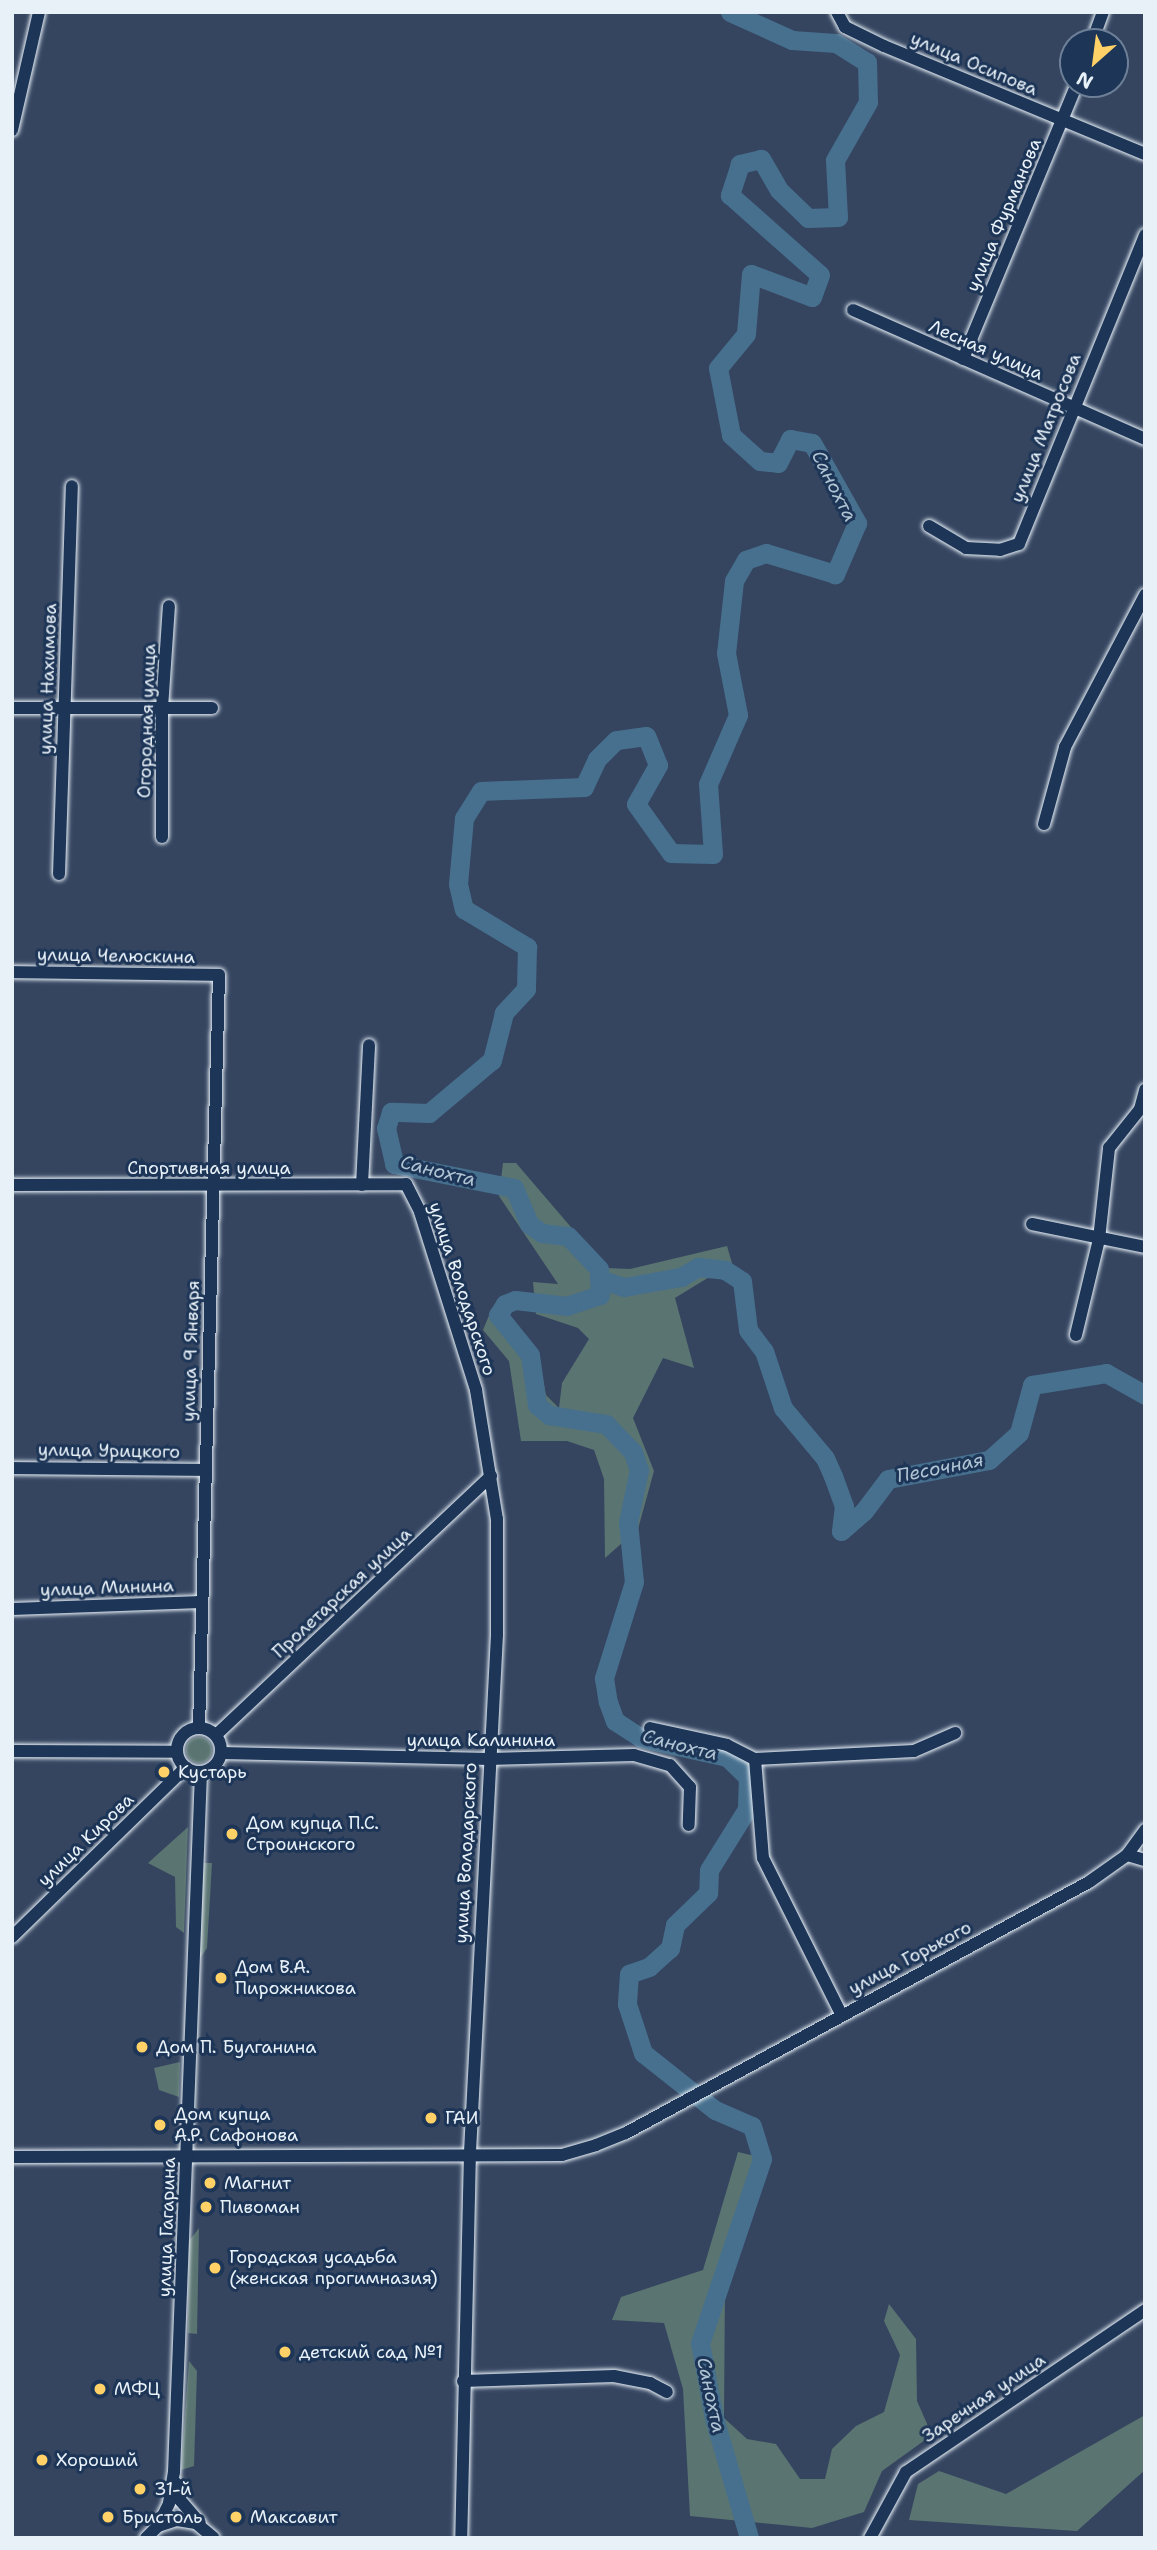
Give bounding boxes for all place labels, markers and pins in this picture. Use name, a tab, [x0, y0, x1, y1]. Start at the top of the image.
place label: Кустарь	[178, 1761, 247, 1783]
marker: Кустарь	[156, 1764, 172, 1780]
place label: Дом купца П.С. Строинского	[246, 1813, 379, 1856]
marker: Дом купца П.С. Строинского	[224, 1826, 240, 1842]
place label: Дом В.А. Пирожникова	[235, 1957, 356, 2000]
marker: Дом В.А. Пирожникова	[213, 1970, 229, 1986]
place label: Дом П. Булганина	[156, 2036, 316, 2058]
marker: Дом П. Булганина	[134, 2039, 150, 2055]
place label: Дом купца А.Р. Сафонова	[174, 2104, 298, 2146]
place label: ГАИ	[445, 2107, 478, 2129]
marker: ГАИ	[423, 2110, 439, 2126]
marker: Дом купца А.Р. Сафонова	[152, 2117, 168, 2133]
place label: Магнит	[224, 2172, 291, 2194]
marker: Магнит	[202, 2175, 218, 2191]
place label: Пивоман	[220, 2196, 300, 2218]
marker: Пивоман	[198, 2199, 214, 2215]
place label: Городская усадьба (женская прогимназия)	[229, 2247, 438, 2290]
marker: Городская усадьба (женская прогимназия)	[207, 2260, 223, 2276]
place label: детский сад №1	[299, 2341, 443, 2363]
marker: детский сад №1	[277, 2344, 293, 2360]
place label: МФЦ	[114, 2378, 160, 2400]
marker: МФЦ	[92, 2381, 108, 2397]
place label: Хороший	[56, 2449, 138, 2471]
marker: Хороший	[34, 2452, 50, 2468]
place label: 31-й	[154, 2478, 192, 2500]
marker: 31-й	[132, 2481, 148, 2497]
place label: Бристоль	[122, 2506, 202, 2528]
place label: Максавит	[250, 2506, 338, 2528]
marker: Бристоль	[100, 2509, 116, 2525]
marker: Максавит	[228, 2509, 244, 2525]

